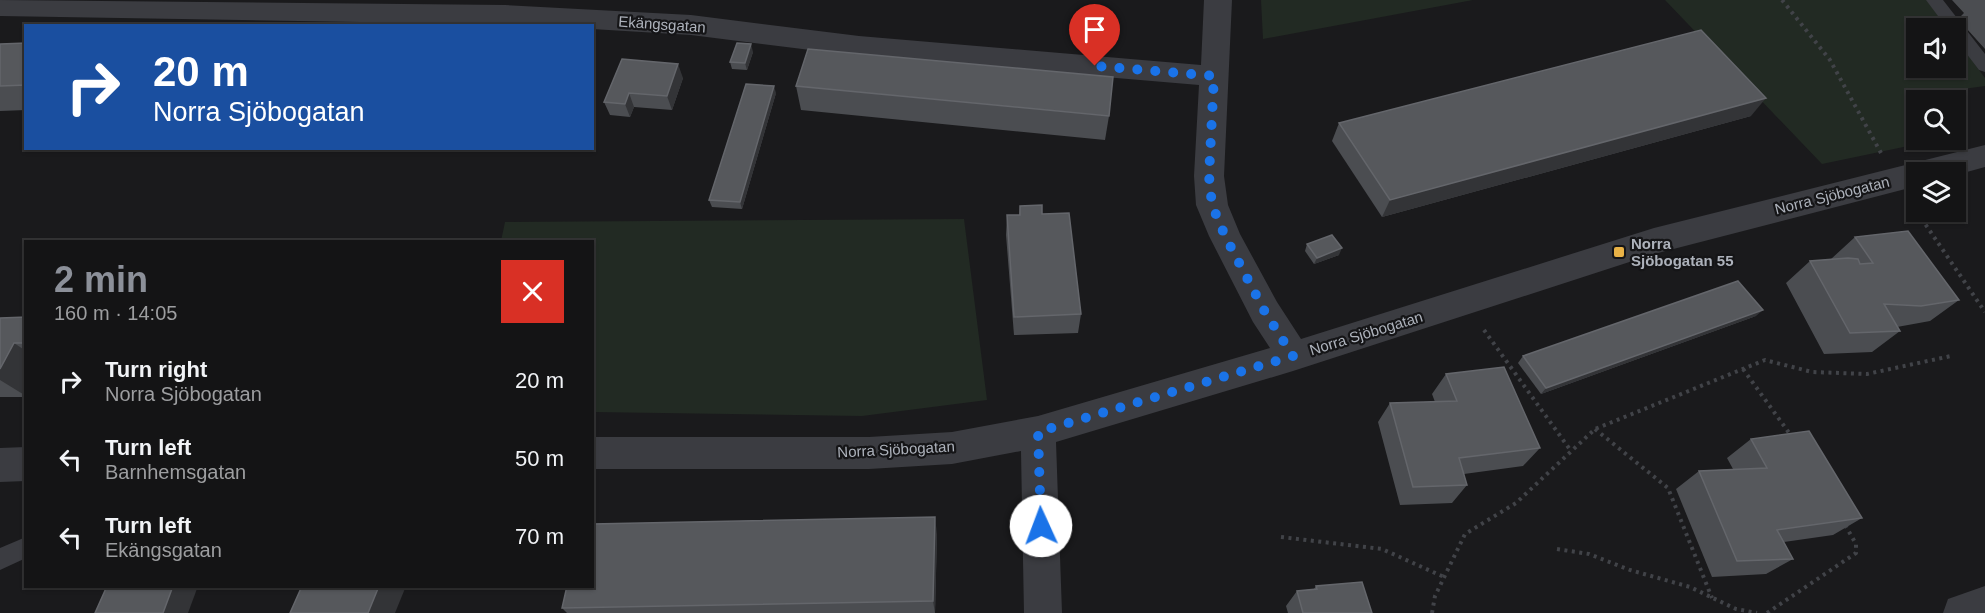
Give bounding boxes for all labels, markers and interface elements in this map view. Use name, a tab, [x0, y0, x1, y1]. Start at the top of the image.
pin	[1069, 4, 1120, 66]
street label: Ekängsgatan	[618, 12, 706, 36]
icon: arrive	[1078, 13, 1111, 46]
map controls	[1906, 18, 1966, 222]
button: sound	[1906, 18, 1966, 78]
icon: right	[54, 48, 132, 126]
text: 20 m	[153, 48, 249, 95]
button: search	[1906, 90, 1966, 150]
text: Norra Sjöbogatan	[153, 97, 365, 127]
button: layers	[1906, 162, 1966, 222]
street label: Norra Sjöbogatan	[1773, 173, 1891, 217]
place label: Norra Sjöbogatan 55	[1631, 235, 1734, 269]
marker: Norra Sjöbogatan 55	[1612, 245, 1626, 259]
text: 2 min	[54, 259, 148, 300]
button: close	[501, 260, 564, 323]
text: 160 m · 14:05	[54, 302, 177, 324]
street label: Norra Sjöbogatan	[1307, 308, 1425, 358]
text: Turn right	[105, 357, 207, 382]
icon: right	[54, 365, 87, 398]
text: 20 m	[515, 368, 564, 393]
text: Norra Sjöbogatan	[105, 383, 262, 405]
text: Turn left	[105, 435, 191, 460]
street label: Norra Sjöbogatan	[837, 437, 955, 461]
icon: left	[54, 443, 87, 476]
text: 50 m	[515, 446, 564, 471]
text: Barnhemsgatan	[105, 461, 246, 483]
position arrow	[1009, 494, 1073, 558]
text: Turn left	[105, 513, 191, 538]
icon: left	[54, 521, 87, 554]
text: 70 m	[515, 524, 564, 549]
text: Ekängsgatan	[105, 539, 222, 561]

